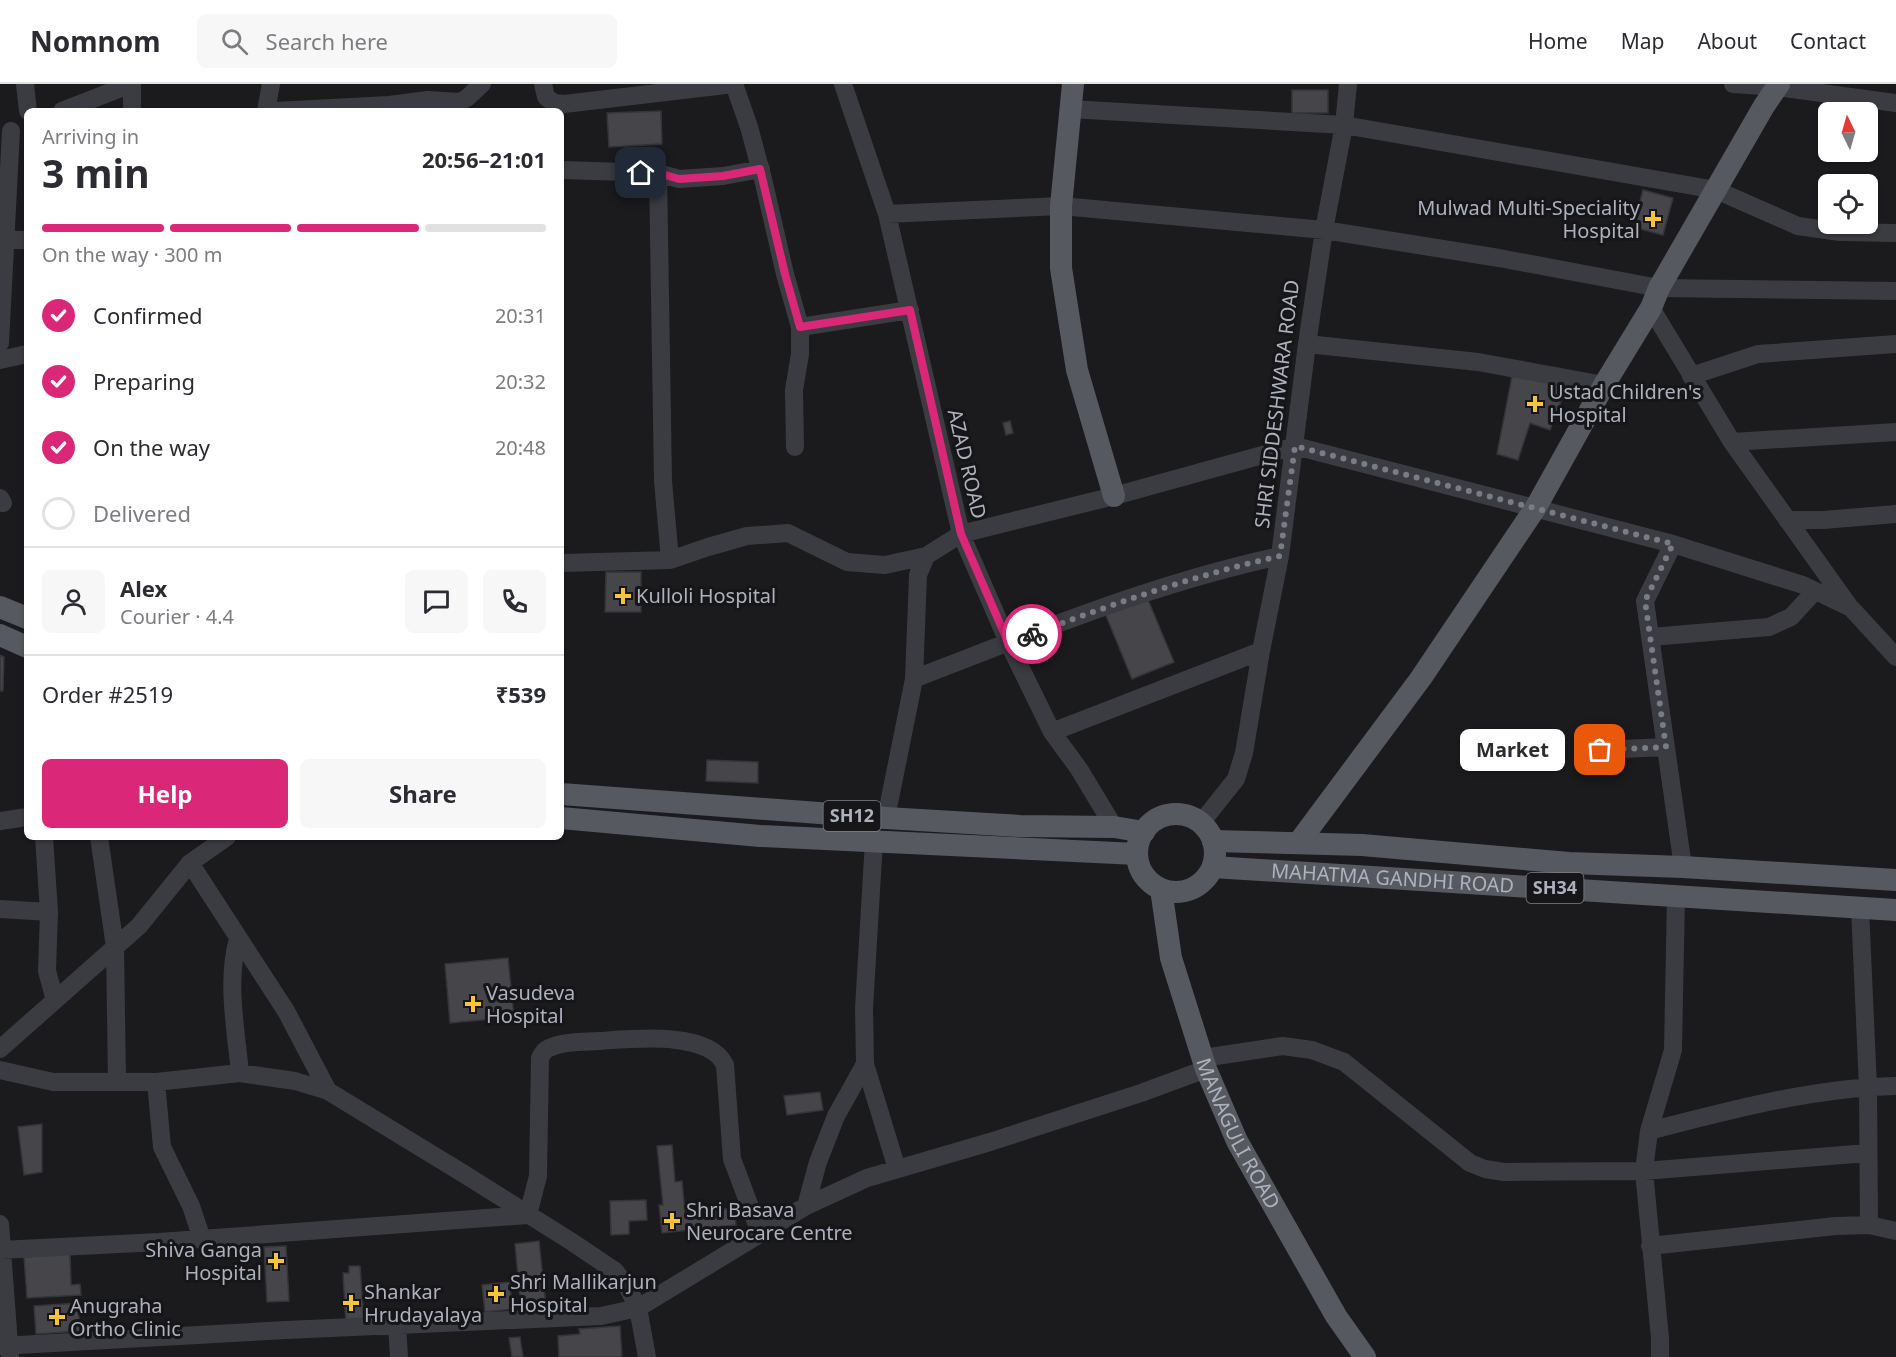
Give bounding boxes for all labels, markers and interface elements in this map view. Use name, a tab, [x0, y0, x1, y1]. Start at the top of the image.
search box	[197, 14, 617, 68]
text: Nomnom	[30, 22, 161, 60]
icon: search	[218, 25, 251, 58]
text: Search here	[266, 26, 388, 56]
text: Home	[1528, 27, 1588, 55]
text: Map	[1621, 27, 1664, 55]
text: About	[1697, 27, 1757, 55]
text: Contact	[1790, 27, 1866, 55]
north arrow	[1818, 102, 1878, 162]
map controls	[1818, 102, 1878, 234]
text: Arriving in	[42, 123, 139, 150]
text: 20:56–21:01	[422, 144, 546, 174]
text: 3 min	[42, 146, 149, 199]
pin	[615, 147, 666, 198]
icon: home	[624, 156, 657, 189]
button: locate	[1818, 174, 1878, 234]
place label: Mulwad Multi-Speciality Hospital	[1417, 194, 1641, 244]
marker: Mulwad Multi-Speciality Hospital	[1644, 210, 1662, 228]
text: On the way · 300 m	[42, 241, 222, 268]
street label: SHRI SIDDESHWARA ROAD	[1248, 278, 1305, 530]
icon: check	[42, 299, 75, 332]
text: Confirmed	[93, 300, 203, 330]
text: 20:31	[495, 302, 546, 329]
icon: check	[42, 365, 75, 398]
text: Preparing	[93, 366, 195, 396]
text: 20:32	[495, 368, 546, 395]
place label: Ustad Children's Hospital	[1549, 378, 1702, 428]
marker: Ustad Children's Hospital	[1526, 395, 1544, 413]
street label: AZAD ROAD	[942, 406, 993, 521]
icon: check	[42, 431, 75, 464]
text: On the way	[93, 432, 210, 462]
text: 20:48	[495, 434, 546, 461]
text: Delivered	[93, 498, 191, 528]
button: person	[42, 570, 105, 633]
button: chat	[405, 570, 468, 633]
button: phone	[483, 570, 546, 633]
text: Alex	[120, 573, 167, 603]
place label: Kulloli Hospital	[636, 582, 776, 609]
marker: Kulloli Hospital	[614, 587, 632, 605]
text: Courier · 4.4	[120, 603, 234, 630]
courier	[1002, 604, 1062, 664]
icon: bike	[1016, 618, 1049, 651]
text: Order #2519	[42, 679, 173, 709]
text: ₹539	[496, 679, 546, 709]
pin	[1574, 724, 1625, 775]
callout: Market	[1459, 729, 1564, 771]
icon: bag	[1583, 733, 1616, 766]
text: Market	[1476, 736, 1549, 763]
button: Help	[42, 759, 288, 828]
button: Share	[300, 759, 546, 828]
road number: SH12	[824, 801, 880, 831]
street label: MAHATMA GANDHI ROAD	[1270, 857, 1515, 899]
road number: SH34	[1526, 873, 1584, 903]
place label: Vasudeva Hospital	[486, 979, 575, 1029]
marker: Vasudeva Hospital	[464, 995, 482, 1013]
street label: MANAGULI ROAD	[1190, 1055, 1287, 1214]
place label: Shri Basava Neurocare Centre	[686, 1196, 853, 1246]
marker: Shri Basava Neurocare Centre	[663, 1212, 681, 1230]
place label: Shiva Ganga Hospital	[145, 1236, 262, 1286]
marker: Shiva Ganga Hospital	[267, 1252, 285, 1270]
place label: Shri Mallikarjun Hospital	[510, 1268, 657, 1318]
place label: Shankar Hrudayalaya	[364, 1278, 482, 1328]
marker: Shri Mallikarjun Hospital	[487, 1285, 505, 1303]
place label: Anugraha Ortho Clinic	[70, 1292, 181, 1342]
marker: Shankar Hrudayalaya	[342, 1294, 360, 1312]
marker: Anugraha Ortho Clinic	[48, 1308, 66, 1326]

